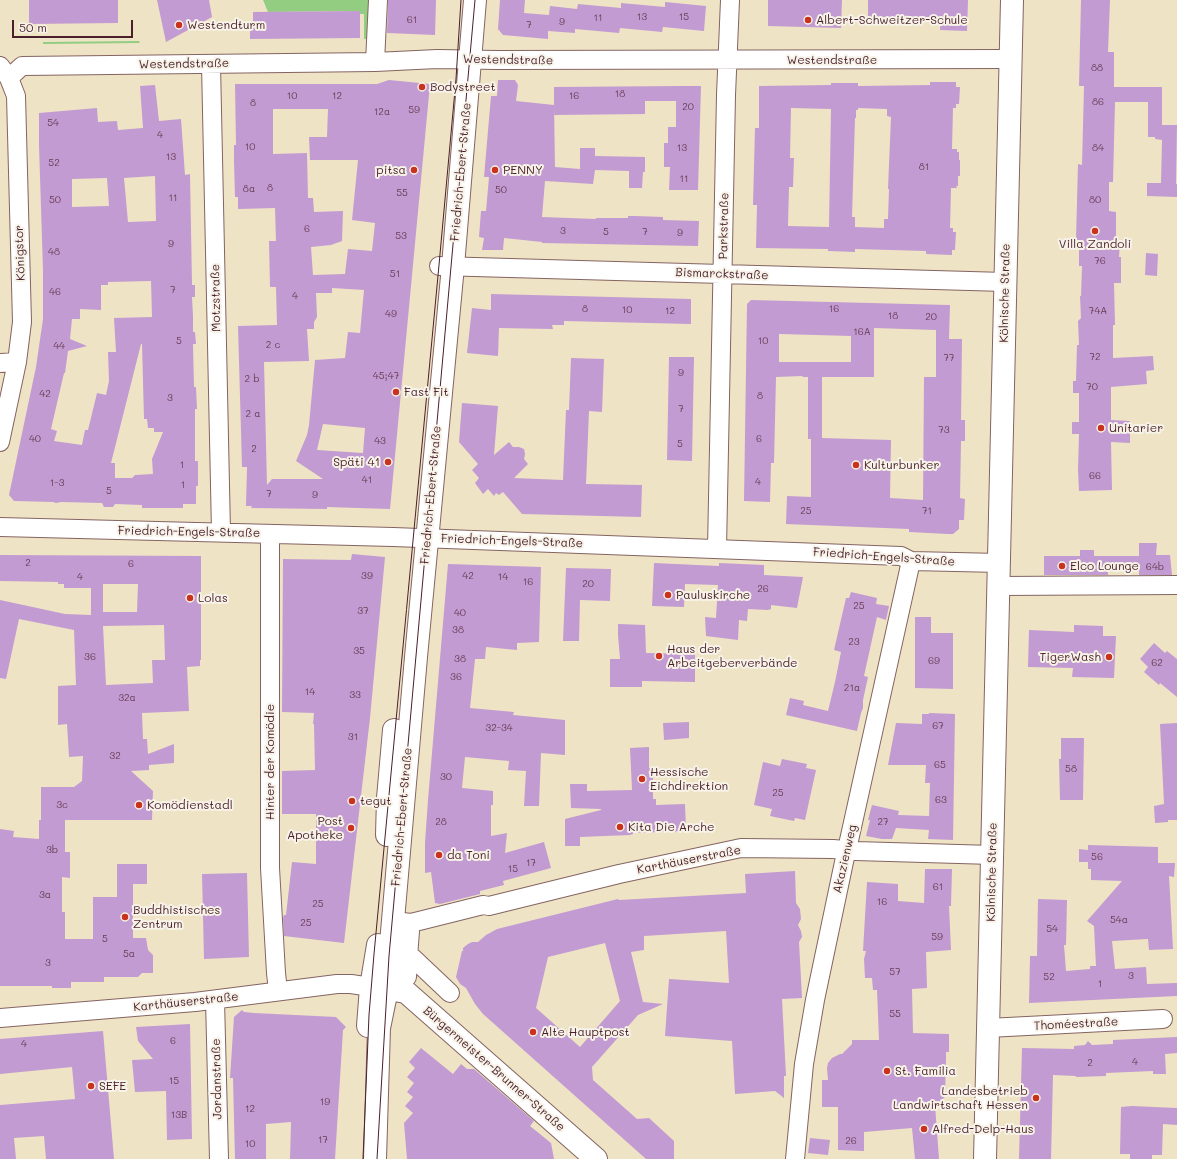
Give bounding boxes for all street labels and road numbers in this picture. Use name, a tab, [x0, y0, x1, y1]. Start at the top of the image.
street label: Westendstraße	[463, 52, 553, 68]
street label: Westendstraße	[787, 53, 877, 67]
street label: Westendstraße	[139, 56, 229, 72]
street label: Friedrich-Ebert-Straße	[448, 102, 474, 242]
street label: Parkstraße	[716, 192, 732, 260]
street label: Königstor	[12, 225, 28, 281]
street label: Kölnische Straße	[997, 243, 1013, 343]
street label: Motzstraße	[208, 264, 224, 332]
street label: Bismarckstraße	[675, 265, 769, 283]
street label: Friedrich-Ebert-Straße	[418, 425, 444, 565]
street label: Friedrich-Engels-Straße	[118, 524, 260, 540]
street label: Friedrich-Engels-Straße	[441, 531, 583, 551]
street label: Friedrich-Engels-Straße	[812, 545, 956, 569]
street label: Hinter der Komödie	[263, 704, 277, 820]
street label: Friedrich-Ebert-Straße	[389, 747, 415, 887]
street label: Kölnische Straße	[984, 822, 1000, 922]
street label: Akazienweg	[830, 823, 860, 895]
street label: Karthäuserstraße	[636, 843, 742, 877]
street label: Karthäuserstraße	[133, 989, 239, 1015]
street label: Bürgermeister-Brunner-Straße	[420, 1003, 568, 1135]
street label: Thoméestraße	[1033, 1015, 1119, 1033]
street label: Jordanstraße	[209, 1038, 225, 1120]

